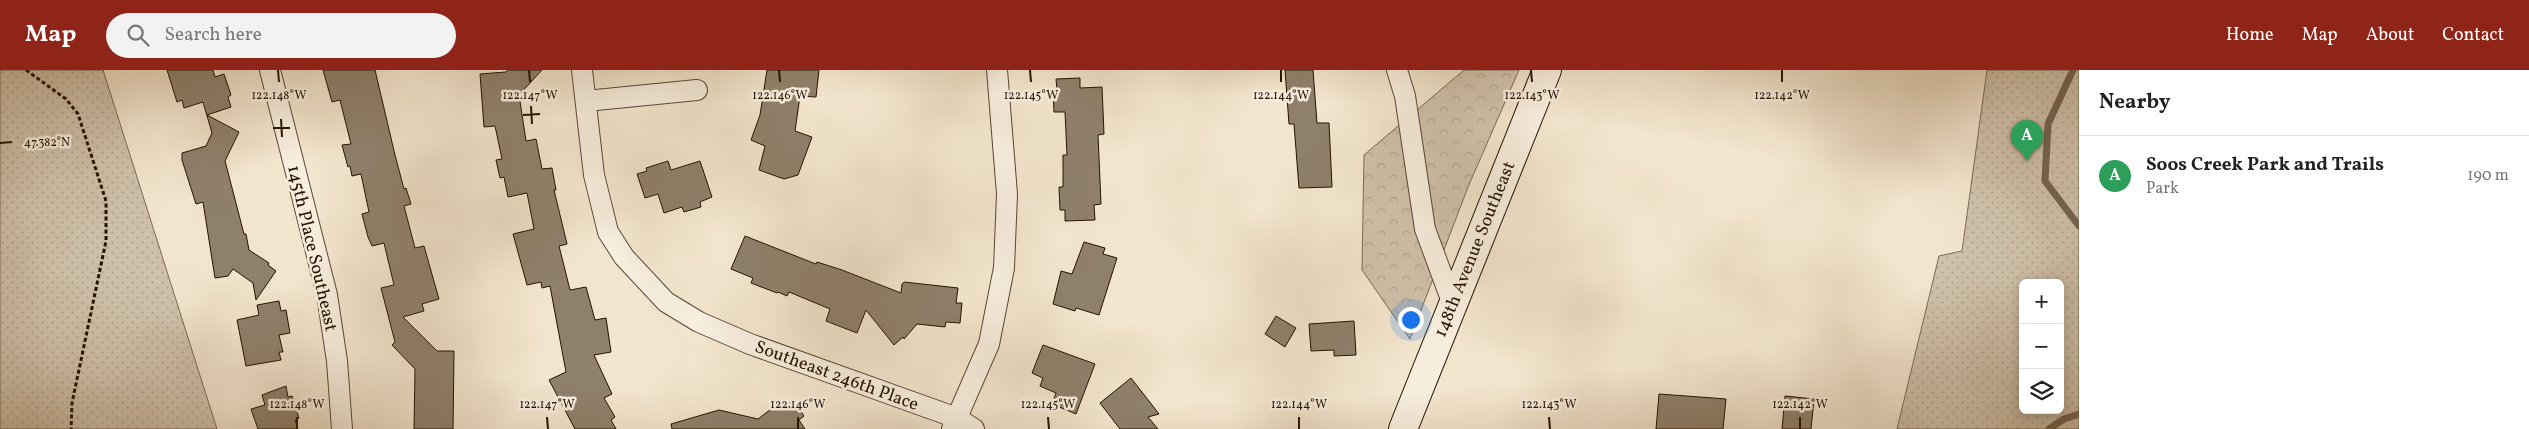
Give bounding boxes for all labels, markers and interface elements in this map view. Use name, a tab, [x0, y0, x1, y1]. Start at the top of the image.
search box	[106, 13, 456, 58]
text: Map	[25, 18, 76, 52]
icon: search	[124, 21, 152, 49]
text: Search here	[164, 22, 262, 48]
text: Home	[2226, 23, 2274, 48]
text: Map	[2302, 23, 2338, 48]
text: About	[2366, 23, 2414, 48]
text: Contact	[2442, 23, 2504, 48]
text: 122.148°W	[251, 88, 307, 104]
text: 122.147°W	[502, 88, 558, 104]
text: 122.146°W	[752, 88, 808, 104]
text: 122.145°W	[1004, 88, 1058, 104]
text: 122.144°W	[1253, 88, 1309, 104]
text: 122.143°W	[1505, 88, 1560, 104]
text: 122.142°W	[1754, 88, 1810, 104]
text: Nearby	[2099, 88, 2170, 117]
pin: A	[2011, 120, 2043, 161]
text: 47.382°N	[24, 135, 70, 151]
text: Soos Creek Park and Trails	[2146, 152, 2384, 178]
street label: 148th Avenue Southeast	[1429, 158, 1522, 341]
street label: 145th Place Southeast	[280, 163, 343, 334]
text: A	[2109, 165, 2121, 187]
text: 190 m	[2467, 165, 2509, 187]
text: Park	[2146, 178, 2179, 200]
map controls	[2019, 279, 2064, 414]
button: +	[2019, 279, 2064, 324]
your location	[1398, 307, 1424, 333]
button: −	[2019, 324, 2064, 369]
street label: Southeast 246th Place	[751, 335, 922, 418]
button: layers	[2019, 369, 2064, 414]
text: 122.148°W	[269, 397, 325, 413]
text: 122.147°W	[519, 397, 575, 413]
text: 122.146°W	[770, 397, 826, 413]
text: 122.145°W	[1021, 397, 1075, 413]
text: 122.144°W	[1271, 397, 1327, 413]
text: 122.143°W	[1522, 397, 1577, 413]
text: 122.142°W	[1772, 397, 1828, 413]

